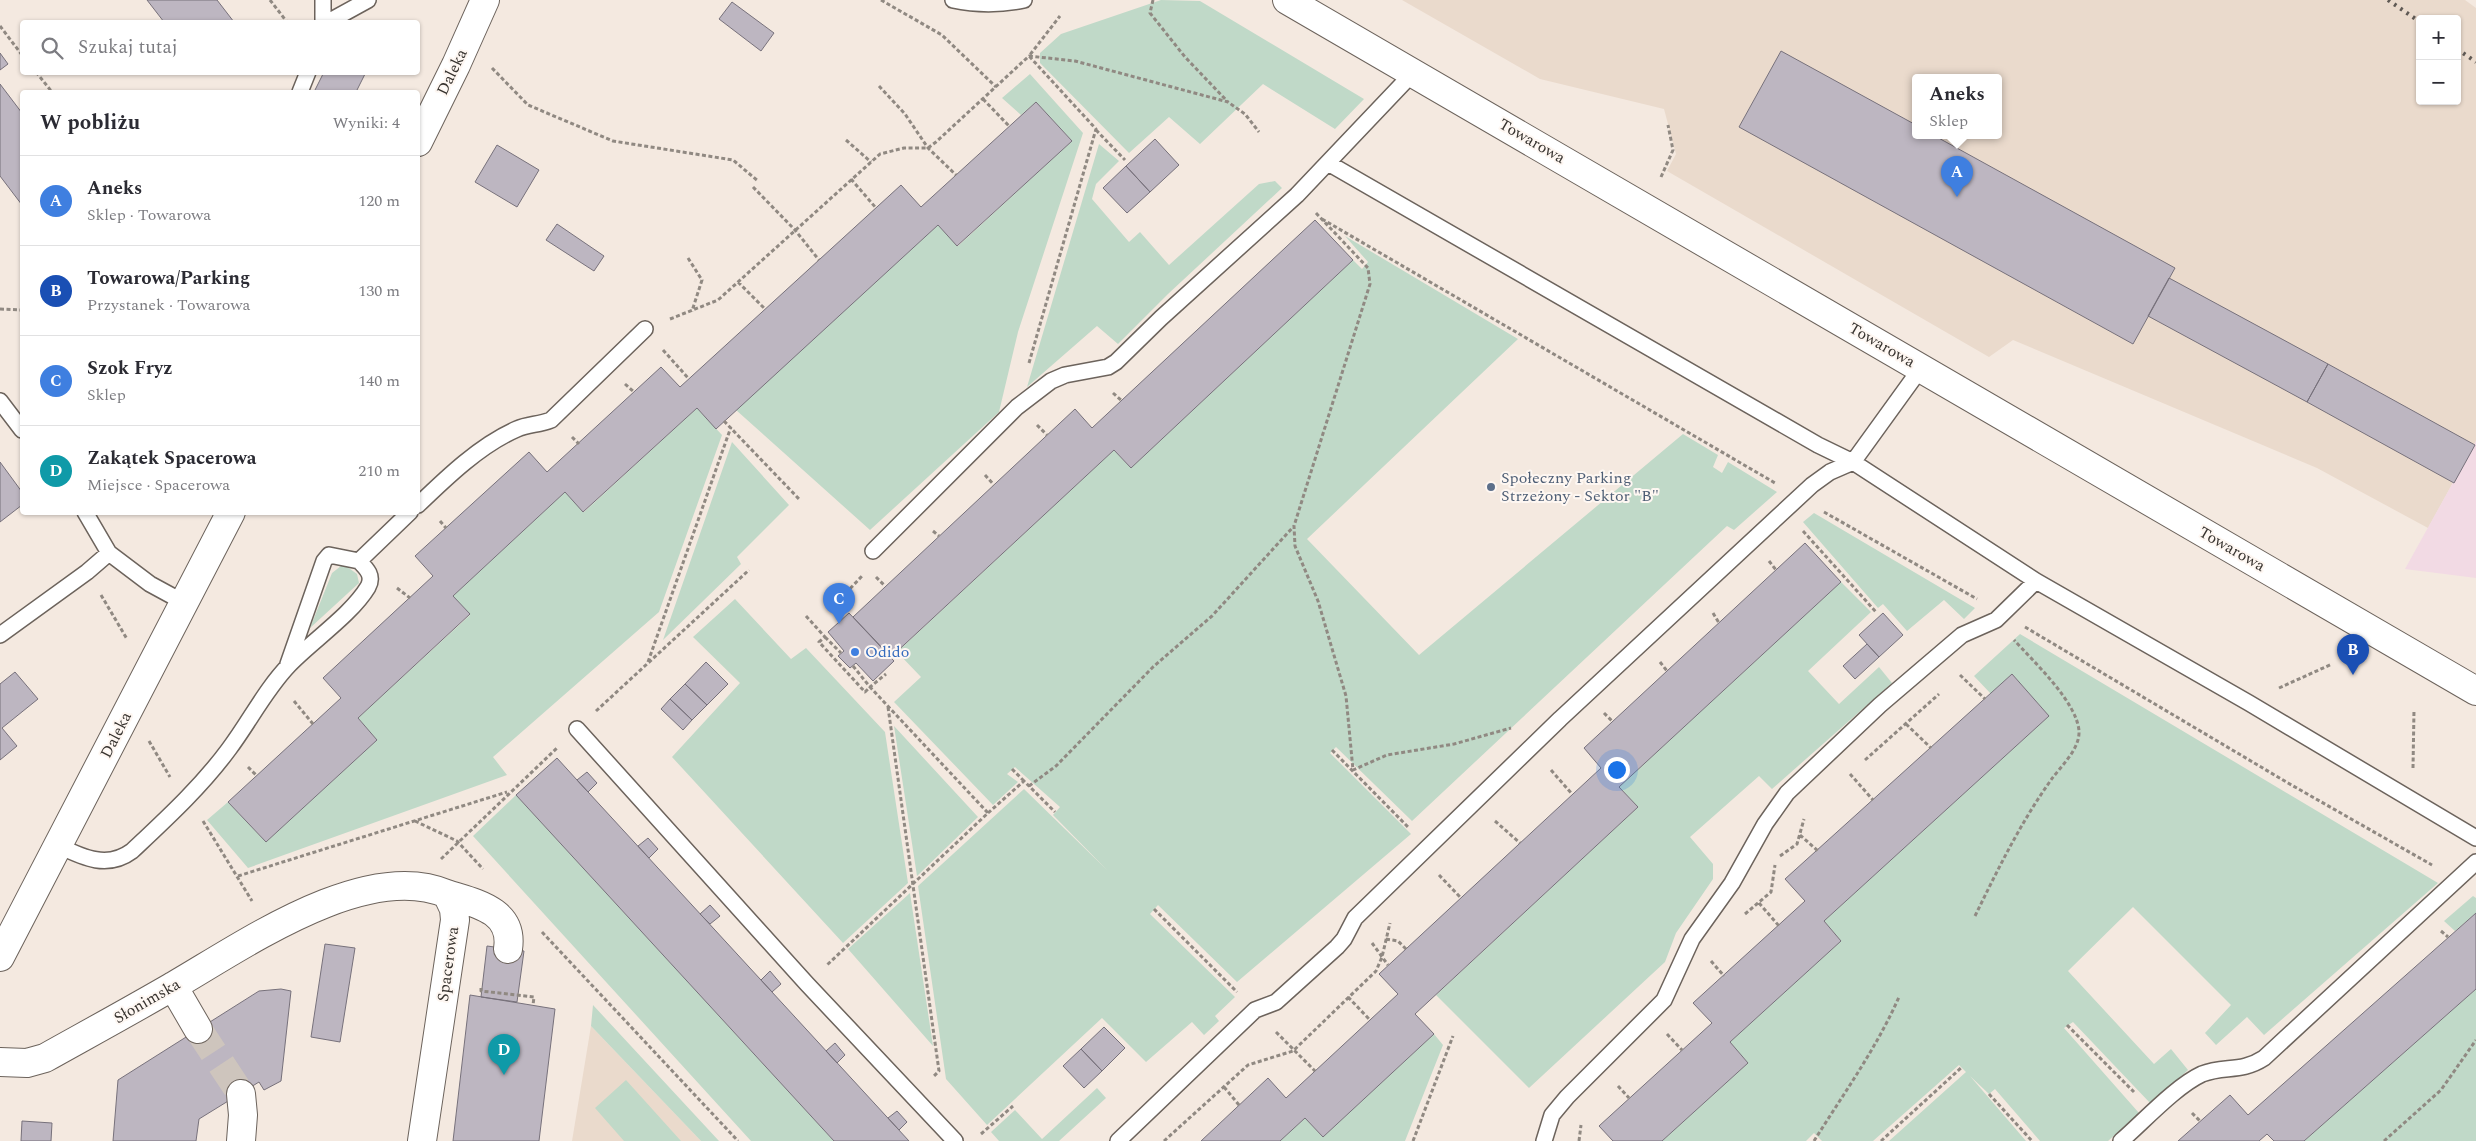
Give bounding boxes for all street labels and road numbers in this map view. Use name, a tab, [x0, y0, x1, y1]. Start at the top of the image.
street label: Daleka	[430, 45, 474, 99]
street label: Towarowa	[1494, 112, 1570, 170]
street label: Towarowa	[1844, 316, 1920, 374]
street label: Towarowa	[2194, 520, 2270, 578]
street label: Daleka	[94, 708, 138, 762]
street label: Spacerowa	[431, 925, 465, 1003]
street label: Słonimska	[109, 972, 185, 1030]

